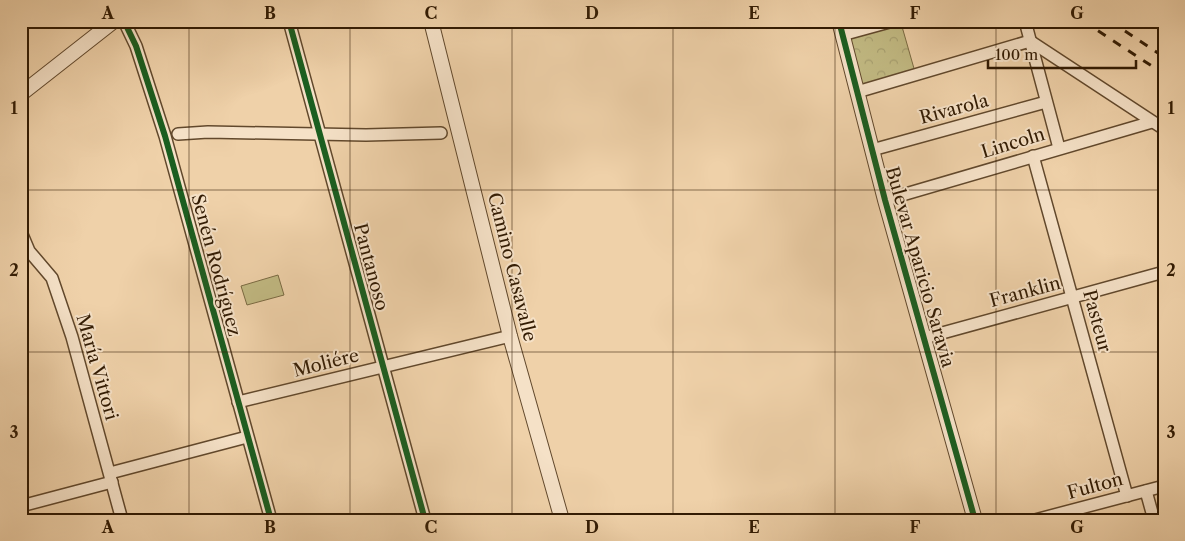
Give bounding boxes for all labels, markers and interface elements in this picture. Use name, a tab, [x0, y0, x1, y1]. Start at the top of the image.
text: A	[101, 3, 115, 23]
text: B	[264, 3, 276, 23]
text: C	[425, 3, 437, 23]
text: D	[585, 3, 599, 23]
text: E	[748, 3, 760, 23]
text: F	[910, 3, 921, 23]
text: G	[1070, 3, 1084, 23]
scale bar	[988, 38, 1135, 70]
text: 100 m	[995, 45, 1038, 64]
street label: Rivarola	[917, 89, 991, 129]
text: 1	[10, 98, 18, 118]
text: 1	[1167, 98, 1175, 118]
street label: Lincoln	[978, 123, 1048, 163]
street label: Bulevar Aparicio Saravia	[881, 164, 959, 370]
street label: Camino Casavalle	[483, 190, 541, 344]
street label: Senén Rodríguez	[186, 191, 246, 339]
street label: Pantanoso	[349, 221, 393, 313]
text: 2	[9, 260, 19, 280]
text: 2	[1166, 260, 1176, 280]
street label: Franklin	[987, 272, 1063, 312]
street label: Pasteur	[1078, 287, 1116, 355]
street label: María Vittori	[71, 311, 123, 423]
street label: Moliére	[291, 344, 361, 382]
text: 3	[9, 422, 19, 442]
text: 3	[1166, 422, 1176, 442]
street label: Fulton	[1065, 468, 1125, 504]
text: A	[101, 517, 115, 537]
text: B	[264, 517, 276, 537]
text: C	[425, 517, 437, 537]
text: D	[585, 517, 599, 537]
text: E	[748, 517, 760, 537]
text: F	[910, 517, 921, 537]
text: G	[1070, 517, 1084, 537]

